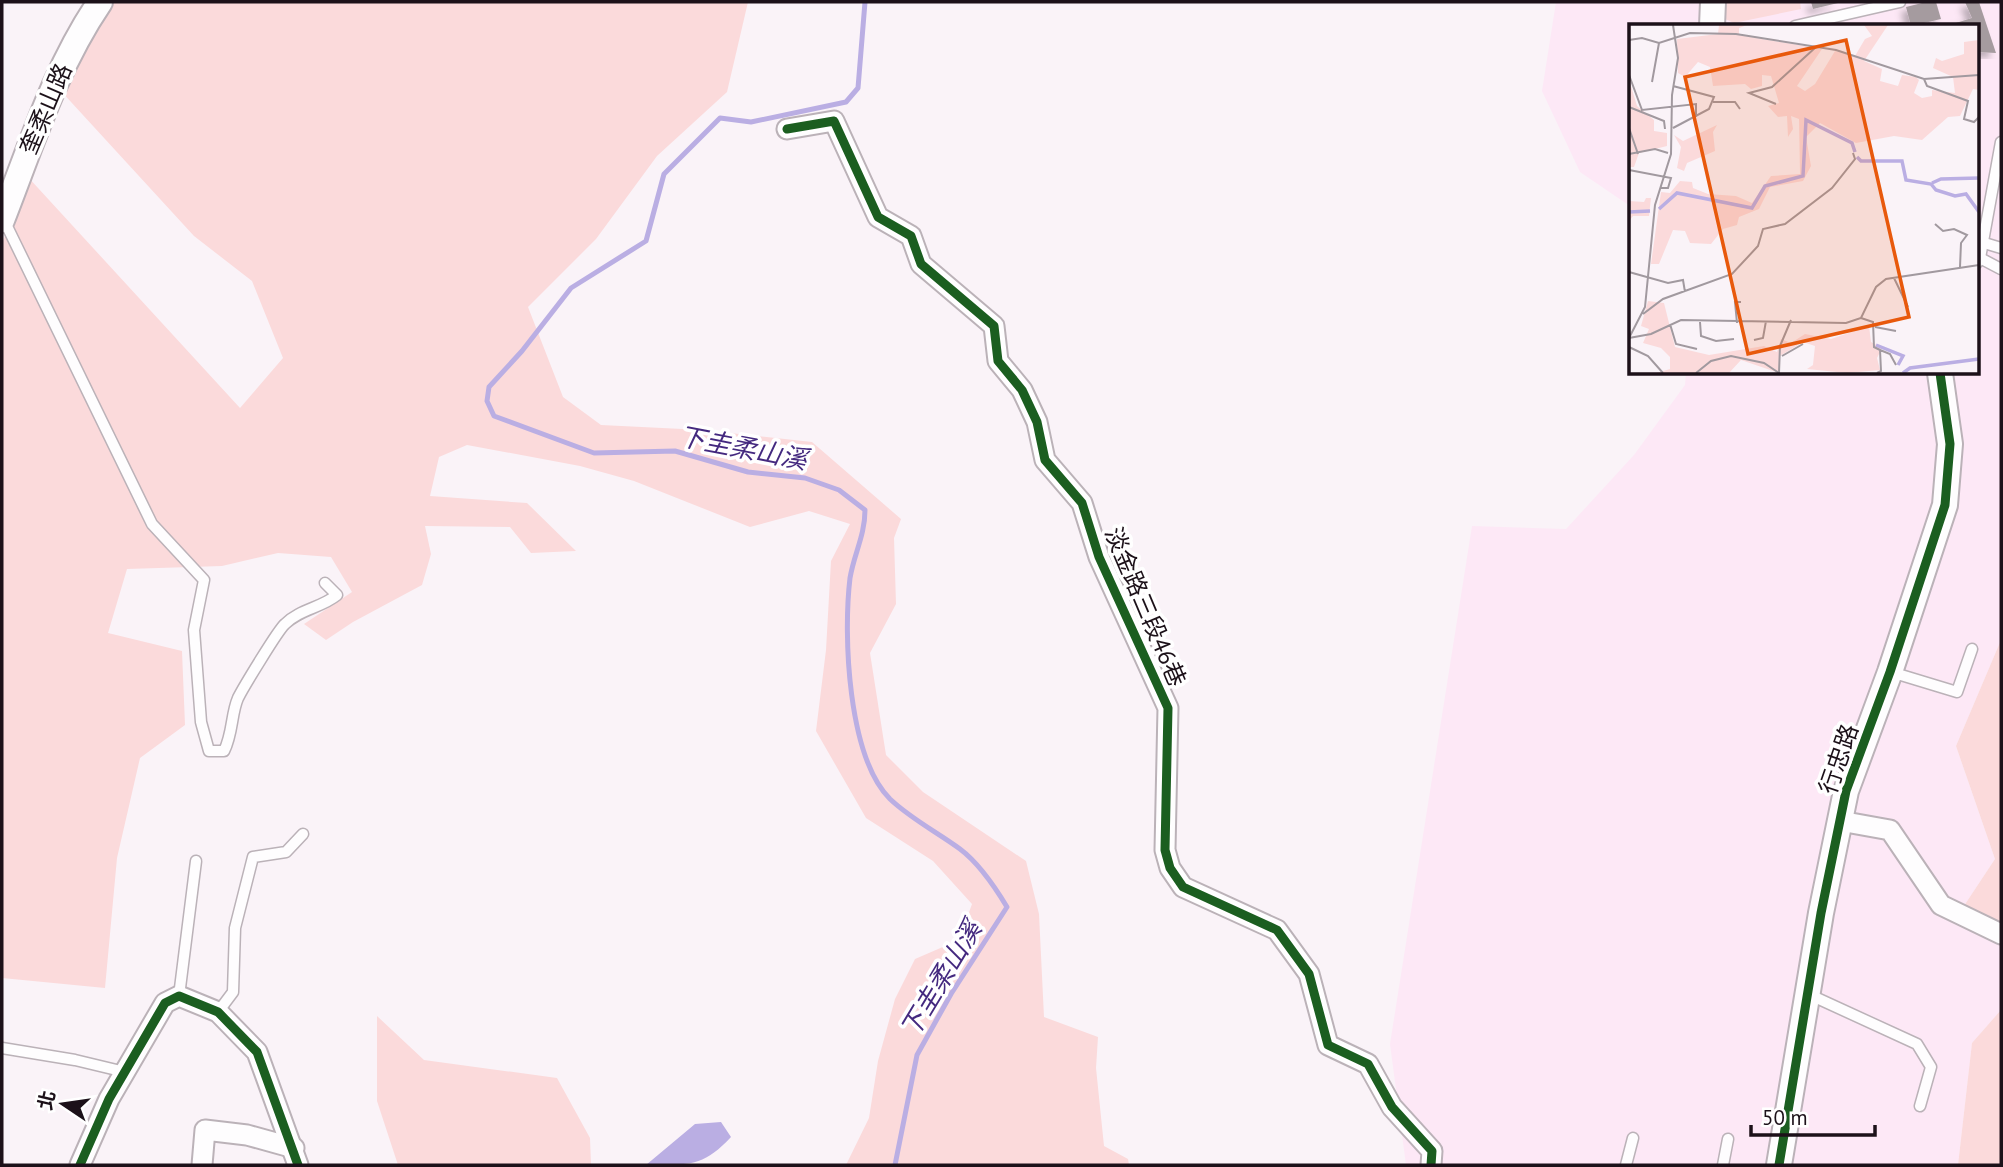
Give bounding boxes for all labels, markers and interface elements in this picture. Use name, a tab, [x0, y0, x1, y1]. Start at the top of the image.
inset map	[1629, 24, 1979, 374]
street label: 奎柔山路	[13, 59, 79, 159]
water label: 下圭柔山溪	[676, 419, 814, 477]
street label: 淡金路三段46巷	[1098, 522, 1193, 691]
street label: 行忠路	[1812, 720, 1865, 798]
water label: 下圭柔山溪	[893, 911, 990, 1043]
north arrow	[28, 1069, 98, 1139]
text: 北	[33, 1088, 60, 1112]
scale bar	[1751, 1094, 1875, 1138]
text: 50 m	[1762, 1104, 1808, 1131]

